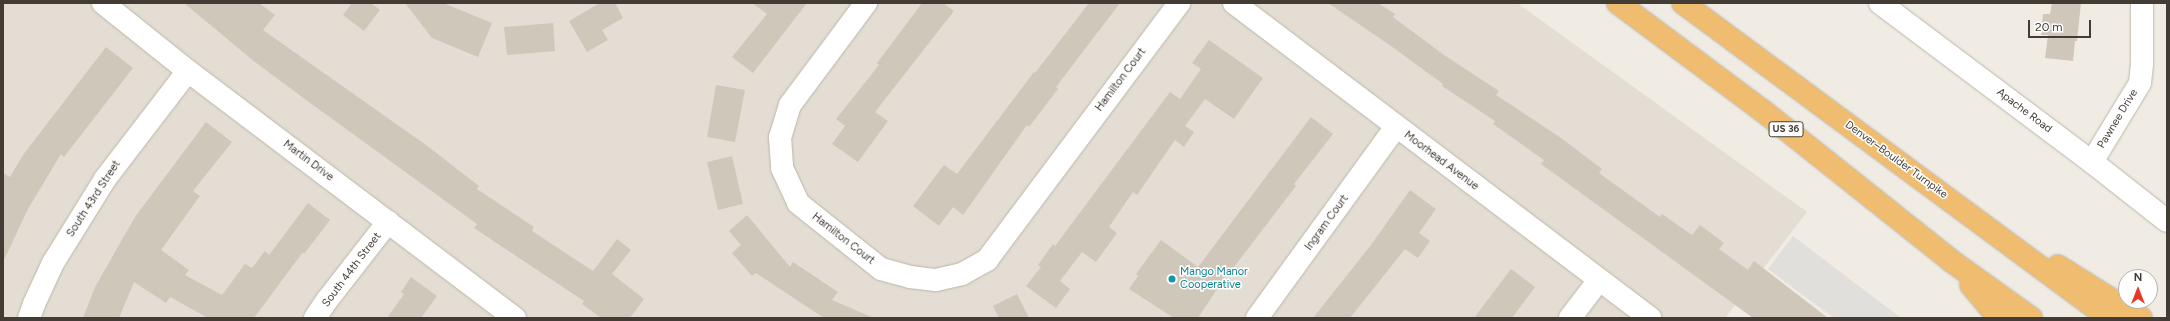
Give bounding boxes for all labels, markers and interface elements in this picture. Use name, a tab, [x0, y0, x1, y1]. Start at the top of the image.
scale bar	[2030, 12, 2093, 38]
text: 20 m	[2035, 20, 2063, 34]
street label: Hamilton Court	[1093, 46, 1149, 114]
street label: Apache Road	[1994, 86, 2054, 136]
street label: Pawnee Drive	[2095, 87, 2141, 151]
street label: Denver–Boulder Turnpike	[1842, 118, 1950, 202]
road number: US 36	[1768, 121, 1804, 137]
street label: Moorhead Avenue	[1401, 129, 1481, 193]
street label: Martin Drive	[280, 138, 336, 184]
street label: South 43rd Street	[64, 158, 124, 240]
street label: Ingram Court	[1302, 193, 1352, 253]
street label: Hamilton Court	[809, 210, 877, 268]
street label: South 44th Street	[320, 230, 384, 310]
place label: Mango Manor Cooperative	[1180, 266, 1248, 292]
north arrow	[2118, 269, 2158, 309]
text: N	[2134, 271, 2142, 284]
marker: Mango Manor Cooperative	[1167, 274, 1177, 284]

